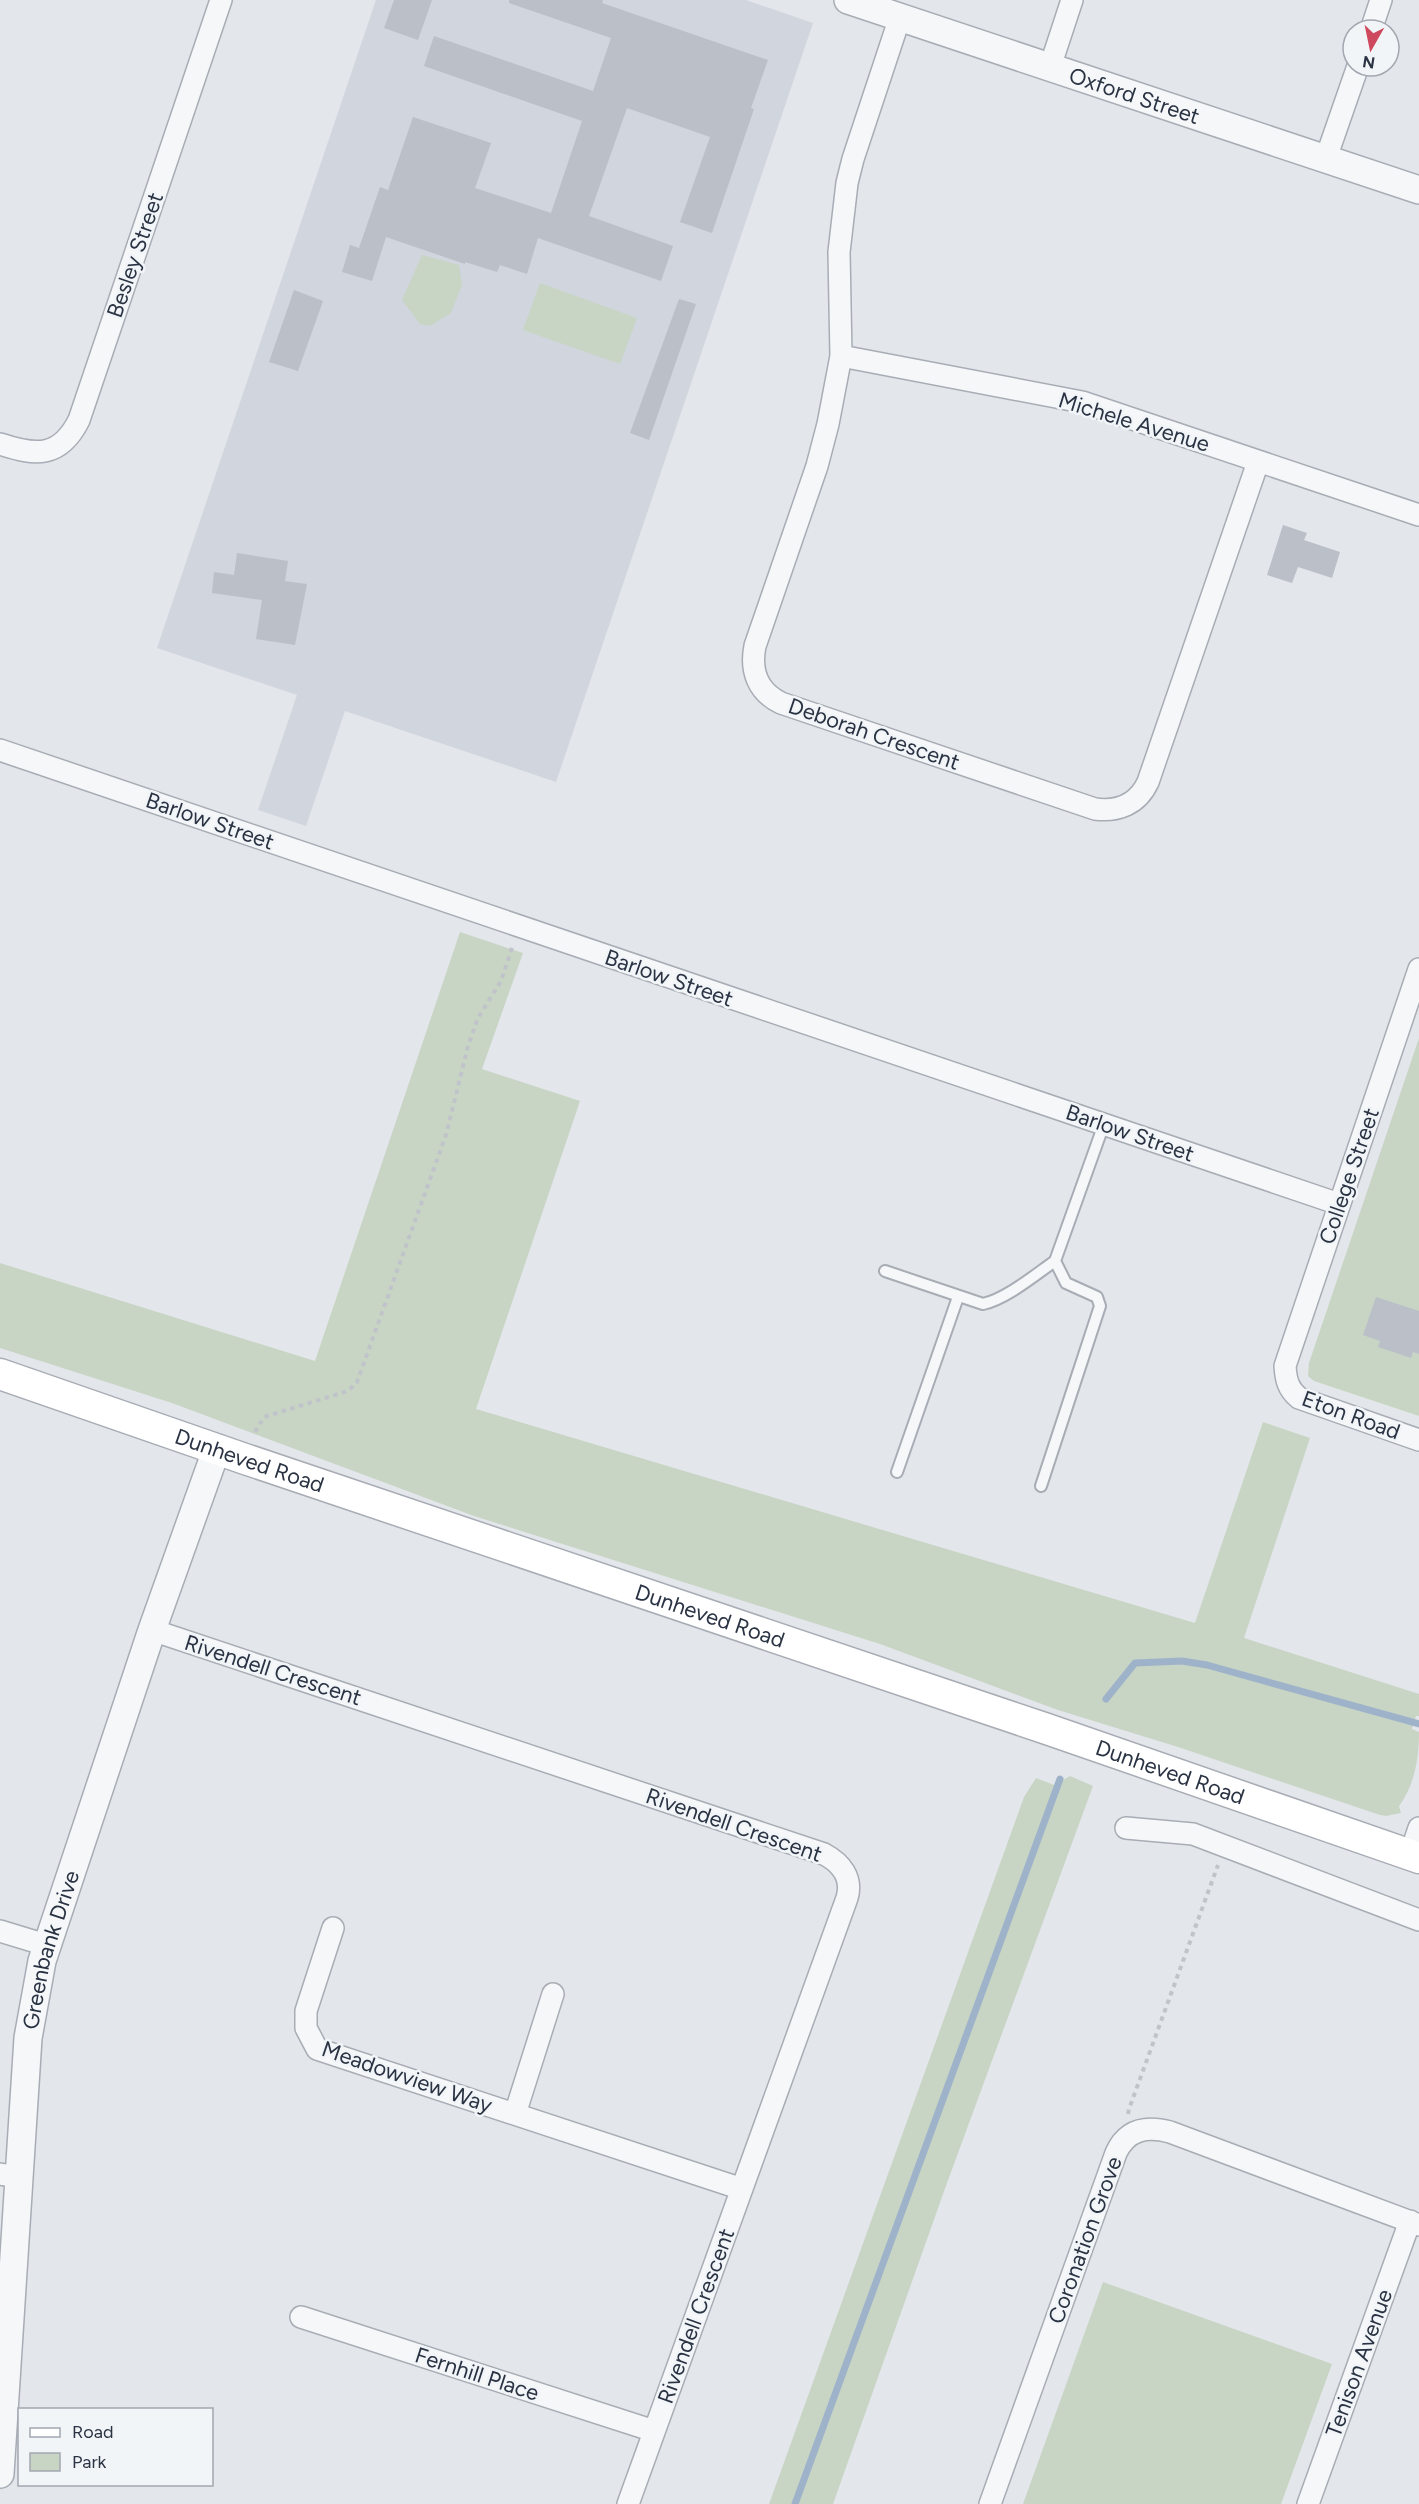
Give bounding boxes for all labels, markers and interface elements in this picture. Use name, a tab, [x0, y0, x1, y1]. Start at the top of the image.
north arrow	[1341, 18, 1401, 78]
text: N	[1361, 52, 1376, 73]
street label: Oxford Street	[1066, 61, 1203, 130]
street label: Besley Street	[101, 189, 169, 321]
street label: Michele Avenue	[1055, 386, 1213, 458]
street label: Deborah Crescent	[785, 692, 963, 776]
street label: Barlow Street	[142, 786, 278, 856]
street label: Barlow Street	[601, 943, 737, 1013]
street label: Barlow Street	[1062, 1098, 1198, 1168]
street label: College Street	[1313, 1104, 1385, 1248]
street label: Eton Road	[1298, 1385, 1404, 1445]
street label: Dunheved Road	[171, 1422, 328, 1498]
street label: Dunheved Road	[632, 1578, 788, 1653]
street label: Rivendell Crescent	[181, 1629, 365, 1711]
street label: Dunheved Road	[1092, 1733, 1248, 1810]
street label: Rivendell Crescent	[642, 1782, 826, 1868]
street label: Greenbank Drive	[16, 1867, 85, 2031]
street label: Meadowview Way	[318, 2035, 496, 2119]
street label: Coronation Grove	[1042, 2153, 1128, 2327]
street label: Rivendell Crescent	[652, 2225, 740, 2407]
street label: Tenison Avenue	[1320, 2285, 1398, 2441]
street label: Fernhill Place	[412, 2341, 542, 2407]
legend	[18, 2408, 213, 2486]
text: Road	[72, 2421, 113, 2443]
text: Park	[72, 2451, 107, 2473]

